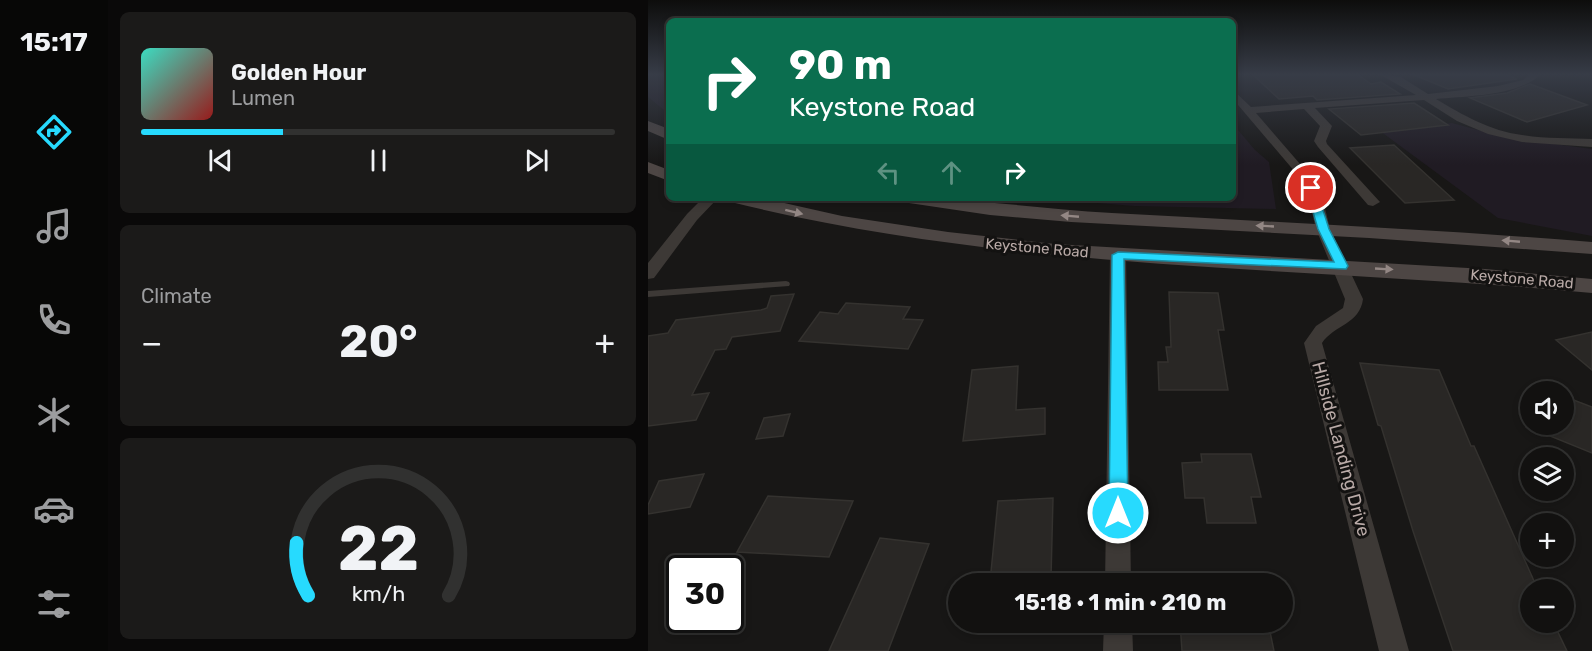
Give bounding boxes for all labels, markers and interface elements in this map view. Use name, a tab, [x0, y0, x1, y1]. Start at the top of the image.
text: 15:17	[20, 26, 88, 58]
text: 90 m	[789, 40, 892, 90]
icon: right	[690, 42, 768, 120]
text: Golden Hour	[231, 59, 366, 86]
text: Lumen	[231, 86, 295, 110]
text: Keystone Road	[789, 91, 975, 123]
icon: directions	[33, 111, 75, 153]
icon: previous	[204, 144, 237, 177]
icon: pause	[362, 144, 395, 177]
icon: next	[520, 144, 553, 177]
icon: left	[872, 156, 905, 189]
icon: ahead	[935, 156, 968, 189]
icon: right	[998, 156, 1031, 189]
pin	[1285, 162, 1336, 213]
icon: arrive	[1294, 171, 1327, 204]
icon: music	[33, 205, 75, 247]
one-way arrow	[785, 208, 803, 218]
one-way arrow	[1061, 211, 1080, 221]
one-way arrow	[1256, 222, 1275, 231]
street label: Keystone Road	[985, 235, 1089, 261]
one-way arrow	[1501, 236, 1520, 246]
one-way arrow	[1375, 264, 1394, 273]
street label: Keystone Road	[1470, 266, 1574, 292]
text: Climate	[141, 284, 212, 308]
icon: phone	[33, 299, 75, 341]
text: 20°	[339, 315, 418, 368]
text: −	[141, 323, 162, 362]
text: +	[594, 323, 615, 362]
street label: Hillside Landing Drive	[1307, 359, 1375, 539]
map controls	[1520, 381, 1574, 633]
button: sound	[1520, 381, 1574, 435]
icon: climate	[33, 394, 75, 436]
button: layers	[1520, 447, 1574, 501]
position arrow	[1086, 481, 1150, 545]
icon: car	[33, 488, 75, 530]
text: 22	[337, 512, 419, 586]
button: +	[1520, 513, 1574, 567]
speed limit sign: 30	[666, 555, 744, 633]
button: −	[1520, 579, 1574, 633]
text: km/h	[351, 581, 405, 606]
icon: filters	[33, 583, 75, 625]
text: 15:18 · 1 min · 210 m	[1015, 589, 1226, 616]

